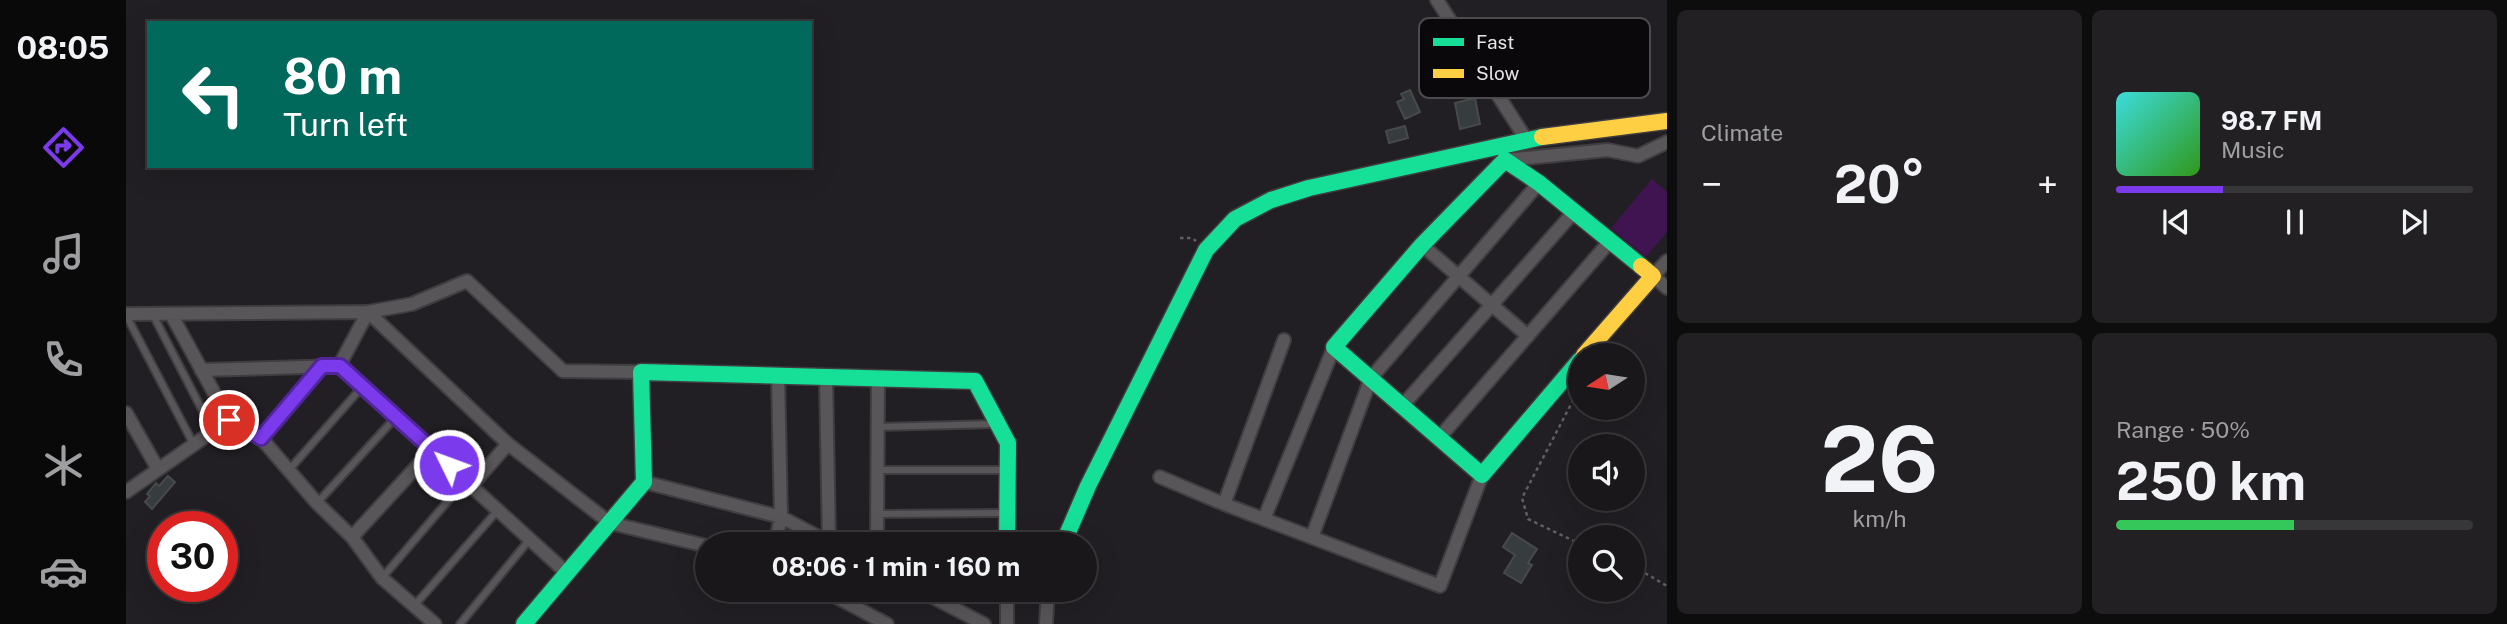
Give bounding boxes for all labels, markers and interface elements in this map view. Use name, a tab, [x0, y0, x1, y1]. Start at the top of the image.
legend	[1419, 18, 1650, 98]
text: 08:05	[17, 29, 109, 66]
text: Fast	[1476, 31, 1514, 53]
text: 80 m	[283, 47, 402, 105]
icon: left	[168, 49, 259, 140]
text: Slow	[1476, 62, 1520, 84]
text: 98.7 FM	[2221, 105, 2322, 136]
text: Turn left	[283, 106, 408, 143]
text: Climate	[1701, 119, 1783, 146]
icon: directions	[39, 123, 88, 172]
text: Music	[2221, 136, 2285, 163]
text: 20°	[1834, 154, 1925, 215]
text: −	[1701, 162, 1722, 207]
text: +	[2037, 162, 2058, 207]
icon: previous	[2157, 203, 2195, 241]
icon: pause	[2276, 203, 2314, 241]
icon: next	[2395, 203, 2433, 241]
icon: music	[39, 229, 88, 278]
icon: phone	[39, 335, 88, 384]
north arrow	[1568, 343, 1645, 420]
map controls	[1568, 343, 1645, 602]
pin	[199, 390, 259, 450]
icon: arrive	[210, 401, 248, 439]
text: 26	[1821, 406, 1938, 512]
text: Range · 50%	[2116, 416, 2250, 443]
position arrow	[412, 428, 486, 502]
button: sound	[1568, 434, 1645, 511]
icon: climate	[39, 441, 88, 490]
text: 250 km	[2116, 451, 2306, 512]
text: km/h	[1852, 505, 1907, 532]
speed limit sign: 30	[147, 511, 238, 602]
button: search	[1568, 525, 1645, 602]
icon: car	[39, 547, 88, 596]
text: 08:06 · 1 min · 160 m	[772, 551, 1020, 582]

